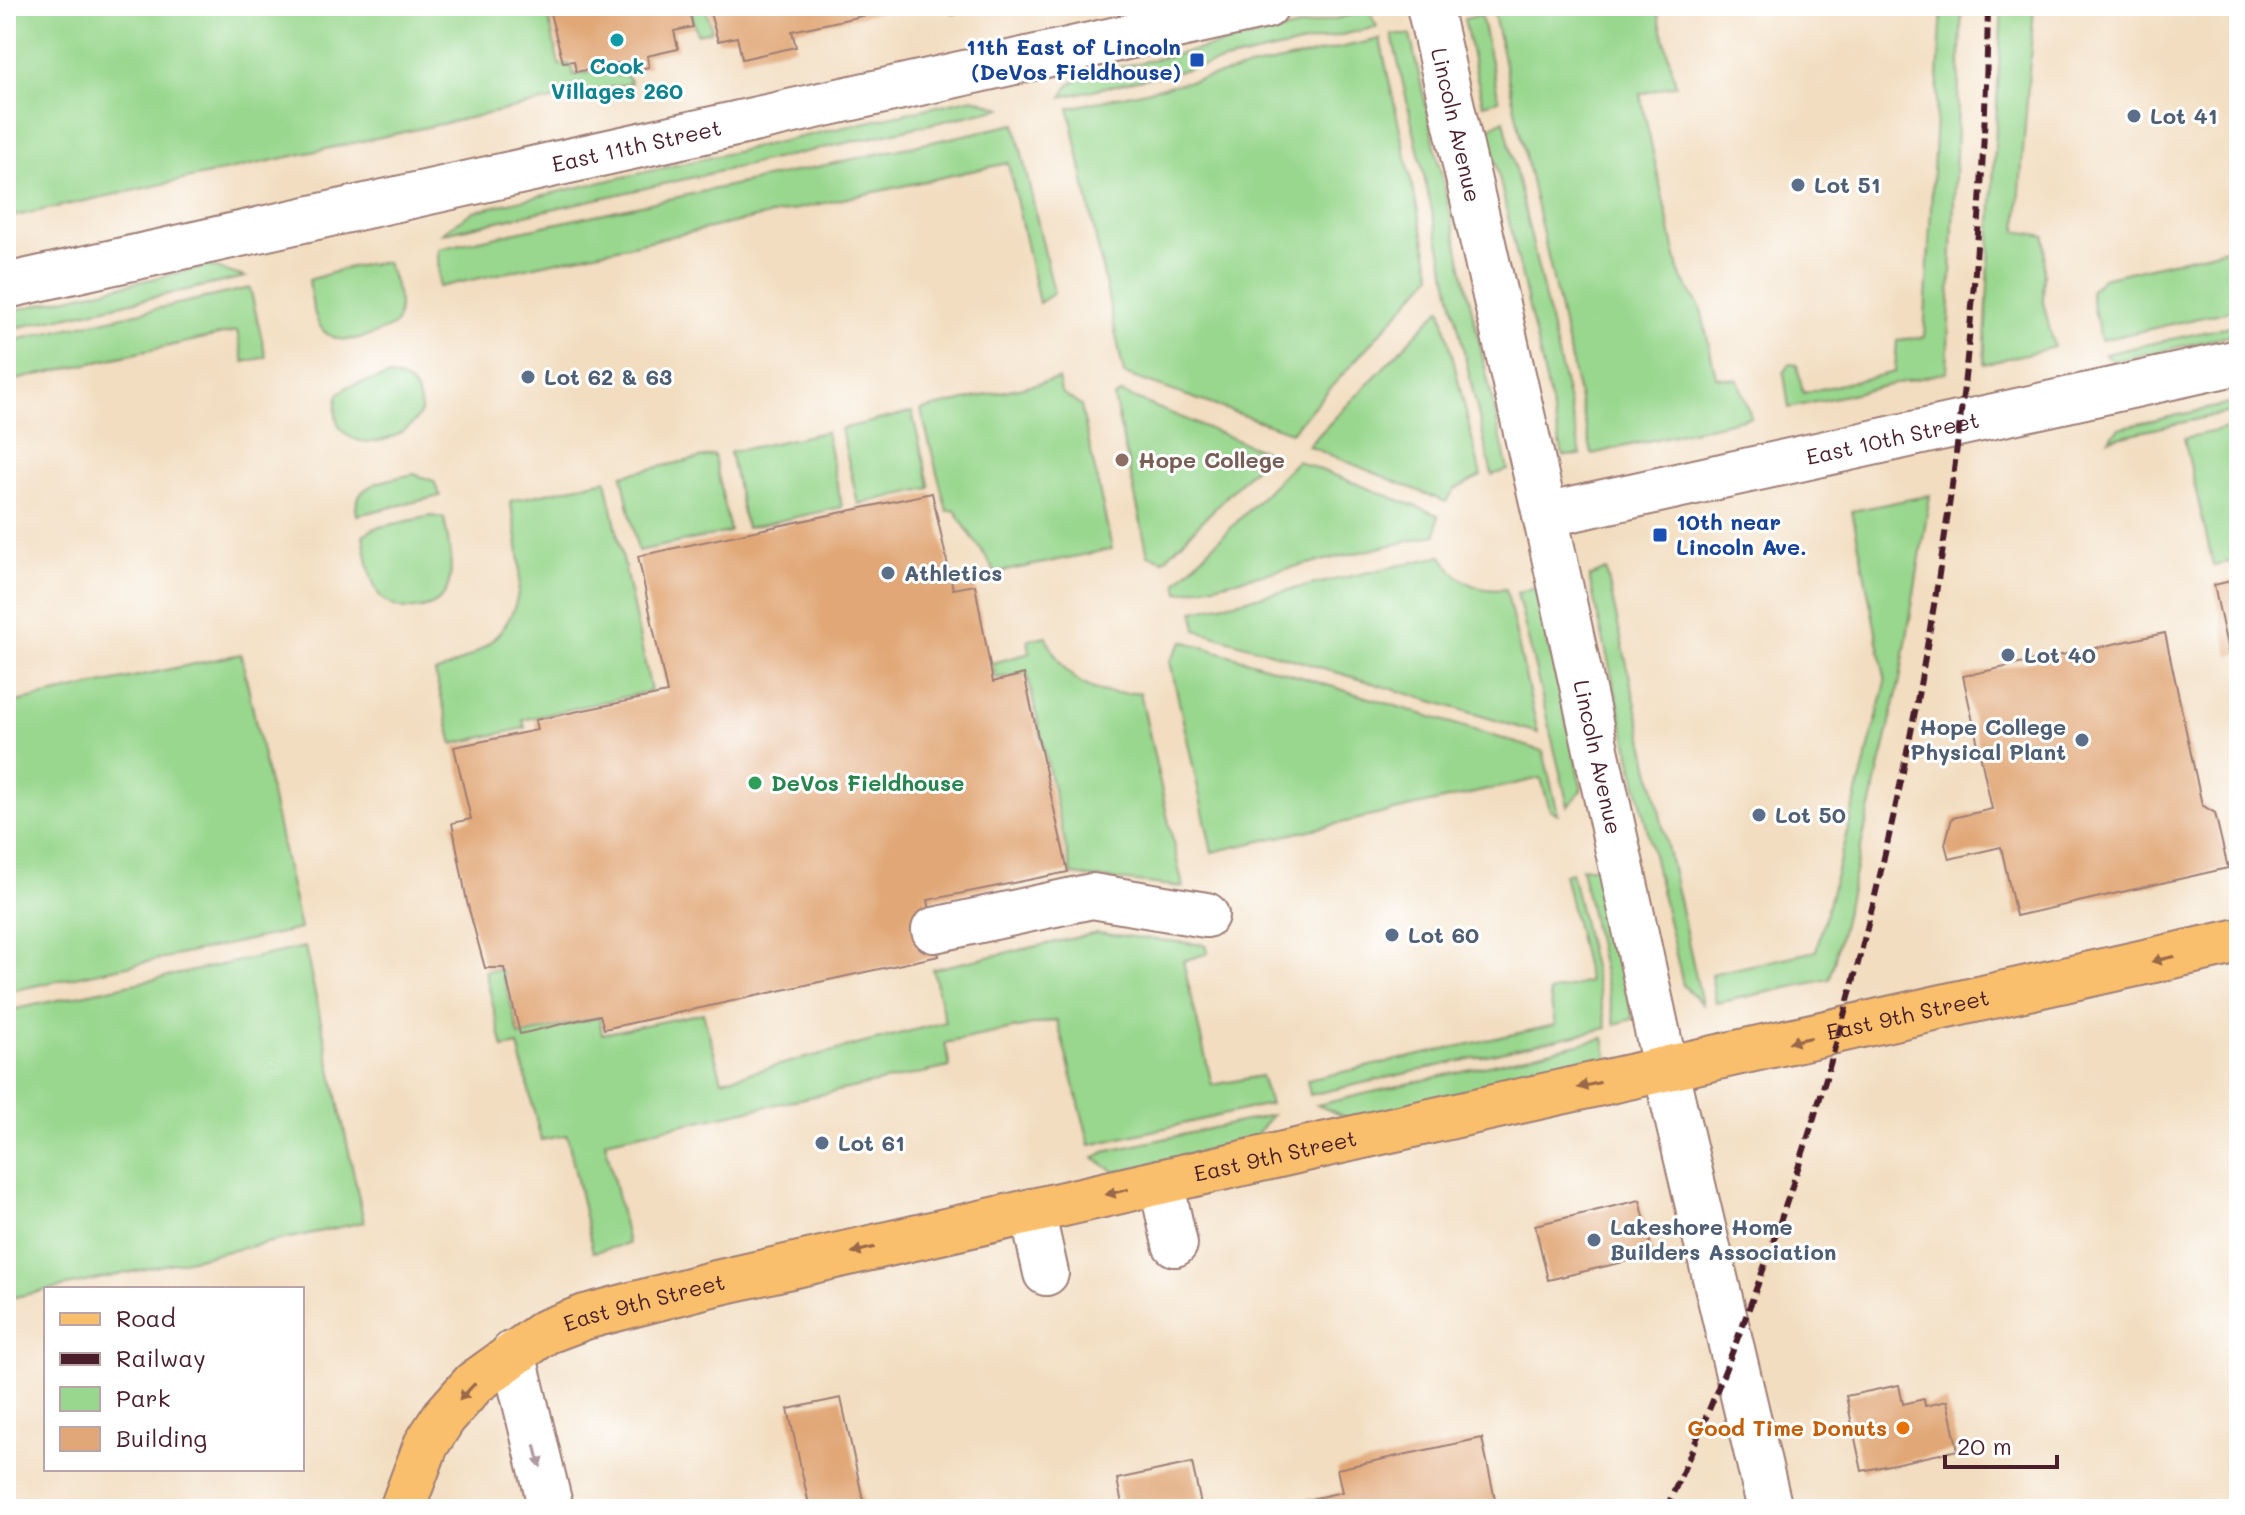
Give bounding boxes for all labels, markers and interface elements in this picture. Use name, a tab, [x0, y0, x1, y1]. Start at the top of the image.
marker: Cook Villages 260	[608, 31, 626, 49]
place label: 11th East of Lincoln (DeVos Fieldhouse)	[966, 32, 1181, 86]
street label: Lincoln Avenue	[1425, 45, 1488, 205]
place label: Cook Villages 260	[551, 51, 683, 105]
marker: 11th East of Lincoln (DeVos Fieldhouse)	[1188, 51, 1206, 69]
place label: Lot 41	[2150, 101, 2218, 130]
marker: Lot 41	[2125, 107, 2143, 125]
street label: East 11th Street	[549, 112, 724, 178]
place label: Lot 51	[1814, 170, 1880, 199]
marker: Lot 51	[1789, 176, 1807, 194]
place label: Lot 62 & 63	[544, 362, 672, 391]
marker: Lot 62 & 63	[519, 368, 537, 386]
street label: East 10th Street	[1803, 405, 1982, 471]
place label: Hope College	[1138, 445, 1285, 474]
marker: Hope College	[1113, 451, 1131, 469]
place label: 10th near Lincoln Ave.	[1676, 507, 1807, 561]
marker: 10th near Lincoln Ave.	[1651, 526, 1669, 544]
place label: Athletics	[904, 558, 1002, 587]
marker: Athletics	[879, 564, 897, 582]
place label: Lot 40	[2024, 640, 2096, 669]
marker: Lot 40	[1999, 646, 2017, 664]
street label: Lincoln Avenue	[1567, 677, 1629, 837]
place label: Hope College Physical Plant	[1910, 712, 2066, 766]
marker: Hope College Physical Plant	[2073, 731, 2091, 749]
place label: DeVos Fieldhouse	[771, 768, 964, 797]
marker: DeVos Fieldhouse	[746, 774, 764, 792]
place label: Lot 50	[1775, 800, 1846, 829]
marker: Lot 50	[1750, 806, 1768, 824]
place label: Lot 60	[1408, 920, 1479, 949]
marker: Lot 60	[1383, 926, 1401, 944]
one-way arrow	[2150, 953, 2175, 966]
street label: East 9th Street	[1823, 982, 1992, 1046]
one-way arrow	[1787, 1034, 1812, 1047]
one-way arrow	[1576, 1079, 1601, 1092]
street label: East 9th Street	[1191, 1123, 1359, 1188]
place label: Lot 61	[838, 1128, 905, 1157]
marker: Lot 61	[813, 1134, 831, 1152]
one-way arrow	[1104, 1186, 1129, 1199]
place label: Lakeshore Home Builders Association	[1610, 1212, 1836, 1266]
marker: Lakeshore Home Builders Association	[1585, 1231, 1603, 1249]
one-way arrow	[851, 1244, 876, 1257]
street label: East 9th Street	[559, 1267, 727, 1338]
legend	[44, 1287, 304, 1471]
text: Road	[116, 1302, 176, 1333]
text: Railway	[116, 1342, 206, 1373]
text: Park	[116, 1382, 170, 1413]
one-way arrow	[458, 1382, 476, 1401]
place label: Good Time Donuts	[1687, 1413, 1887, 1442]
marker: Good Time Donuts	[1894, 1419, 1912, 1437]
scale bar	[1945, 1419, 2057, 1469]
text: Building	[116, 1422, 207, 1453]
text: 20 m	[1957, 1430, 2012, 1461]
one-way arrow	[533, 1443, 545, 1468]

